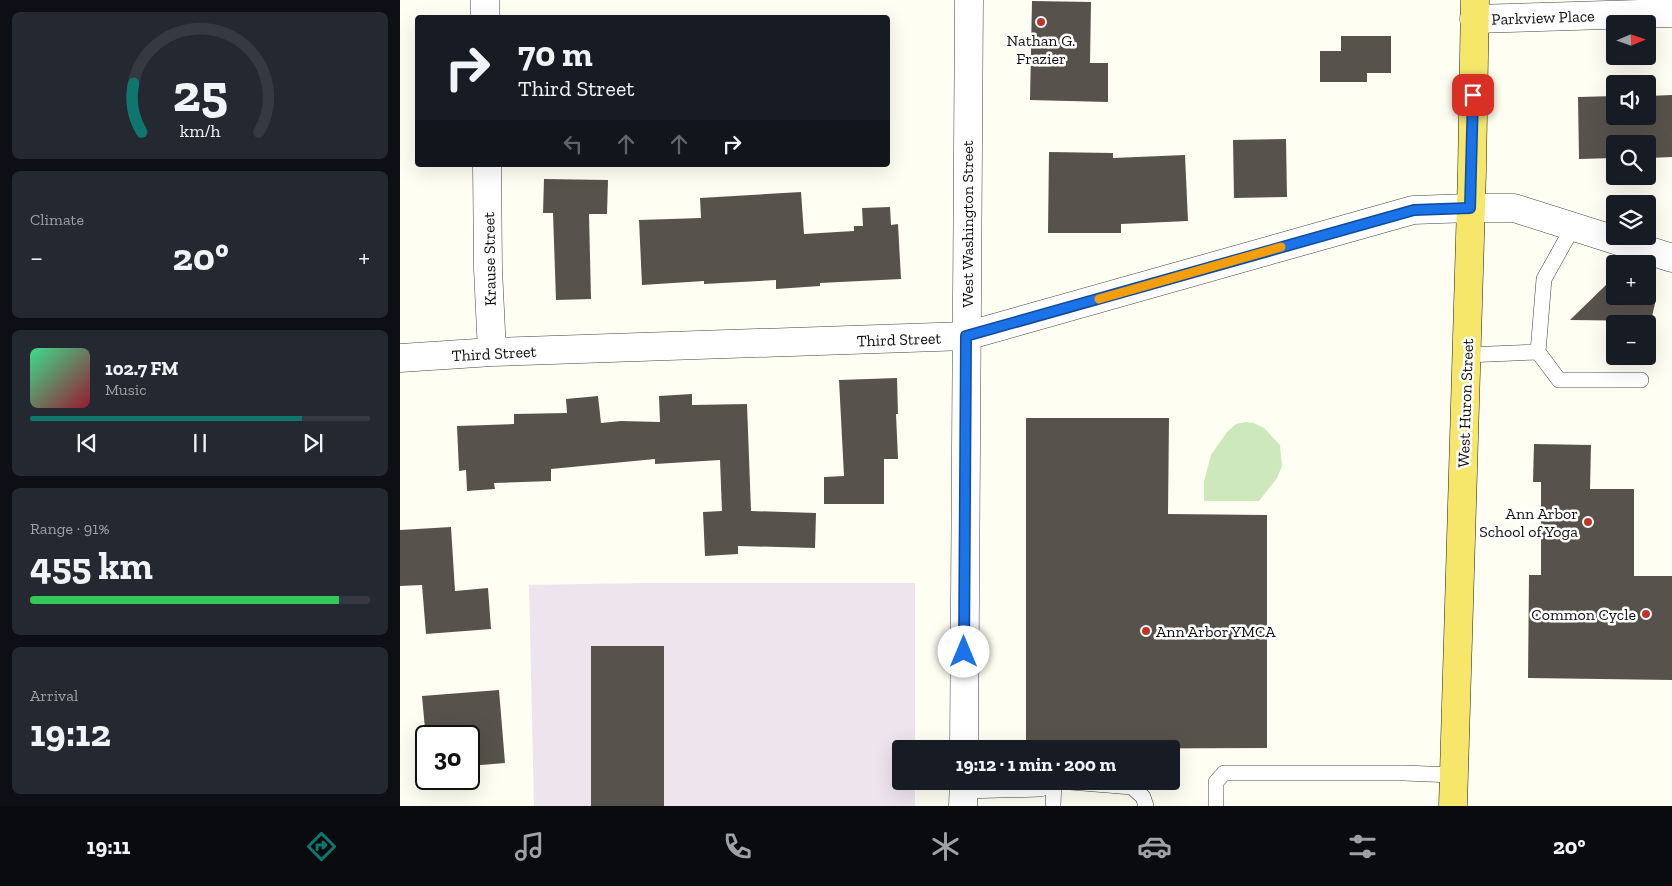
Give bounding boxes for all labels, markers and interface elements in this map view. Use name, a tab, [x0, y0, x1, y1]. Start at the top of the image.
street label: Parkview Place	[1491, 6, 1595, 29]
north arrow	[1606, 15, 1656, 65]
map controls	[1606, 15, 1656, 365]
marker: Nathan G. Frazier	[1035, 16, 1047, 28]
place label: Nathan G. Frazier	[1007, 31, 1075, 68]
text: 70 m	[518, 33, 593, 75]
icon: right	[435, 35, 500, 100]
text: 25	[172, 62, 228, 124]
pin	[1452, 74, 1494, 116]
text: Third Street	[518, 75, 634, 102]
button: sound	[1606, 75, 1656, 125]
icon: arrive	[1459, 81, 1487, 109]
text: km/h	[180, 120, 220, 142]
icon: left	[559, 130, 587, 158]
icon: ahead	[612, 130, 640, 158]
icon: ahead	[665, 130, 693, 158]
icon: right	[718, 130, 746, 158]
button: search	[1606, 135, 1656, 185]
street label: West Washington Street	[958, 140, 977, 308]
button: layers	[1606, 195, 1656, 245]
text: Climate	[30, 210, 84, 229]
street label: Krause Street	[479, 212, 500, 306]
text: 20°	[173, 234, 229, 280]
text: −	[30, 241, 43, 274]
text: +	[358, 241, 370, 274]
button: +	[1606, 255, 1656, 305]
button: −	[1606, 315, 1656, 365]
street label: Third Street	[856, 329, 942, 350]
street label: West Huron Street	[1454, 338, 1477, 468]
street label: Third Street	[451, 342, 537, 365]
text: 102.7 FM	[105, 357, 178, 380]
text: Music	[105, 380, 147, 399]
icon: previous	[73, 429, 101, 457]
icon: pause	[186, 429, 214, 457]
icon: next	[299, 429, 327, 457]
place label: Ann Arbor School of Yoga	[1479, 504, 1578, 541]
marker: Ann Arbor School of Yoga	[1582, 516, 1594, 528]
text: Range · 91%	[30, 519, 109, 538]
text: 455 km	[30, 543, 153, 589]
place label: Common Cycle	[1531, 605, 1636, 624]
marker: Common Cycle	[1640, 608, 1652, 620]
place label: Ann Arbor YMCA	[1156, 622, 1276, 641]
position arrow	[937, 625, 989, 677]
marker: Ann Arbor YMCA	[1140, 625, 1152, 637]
text: Arrival	[30, 686, 78, 705]
text: 19:12	[30, 710, 111, 756]
speed limit sign: 30	[415, 725, 480, 790]
text: 19:12 · 1 min · 200 m	[956, 753, 1116, 776]
icon: directions	[304, 829, 339, 864]
icon: music	[512, 829, 547, 864]
icon: phone	[720, 829, 755, 864]
icon: climate	[928, 829, 963, 864]
icon: car	[1137, 829, 1172, 864]
icon: filters	[1345, 829, 1380, 864]
text: 19:11	[87, 833, 130, 860]
text: 20°	[1553, 833, 1585, 860]

